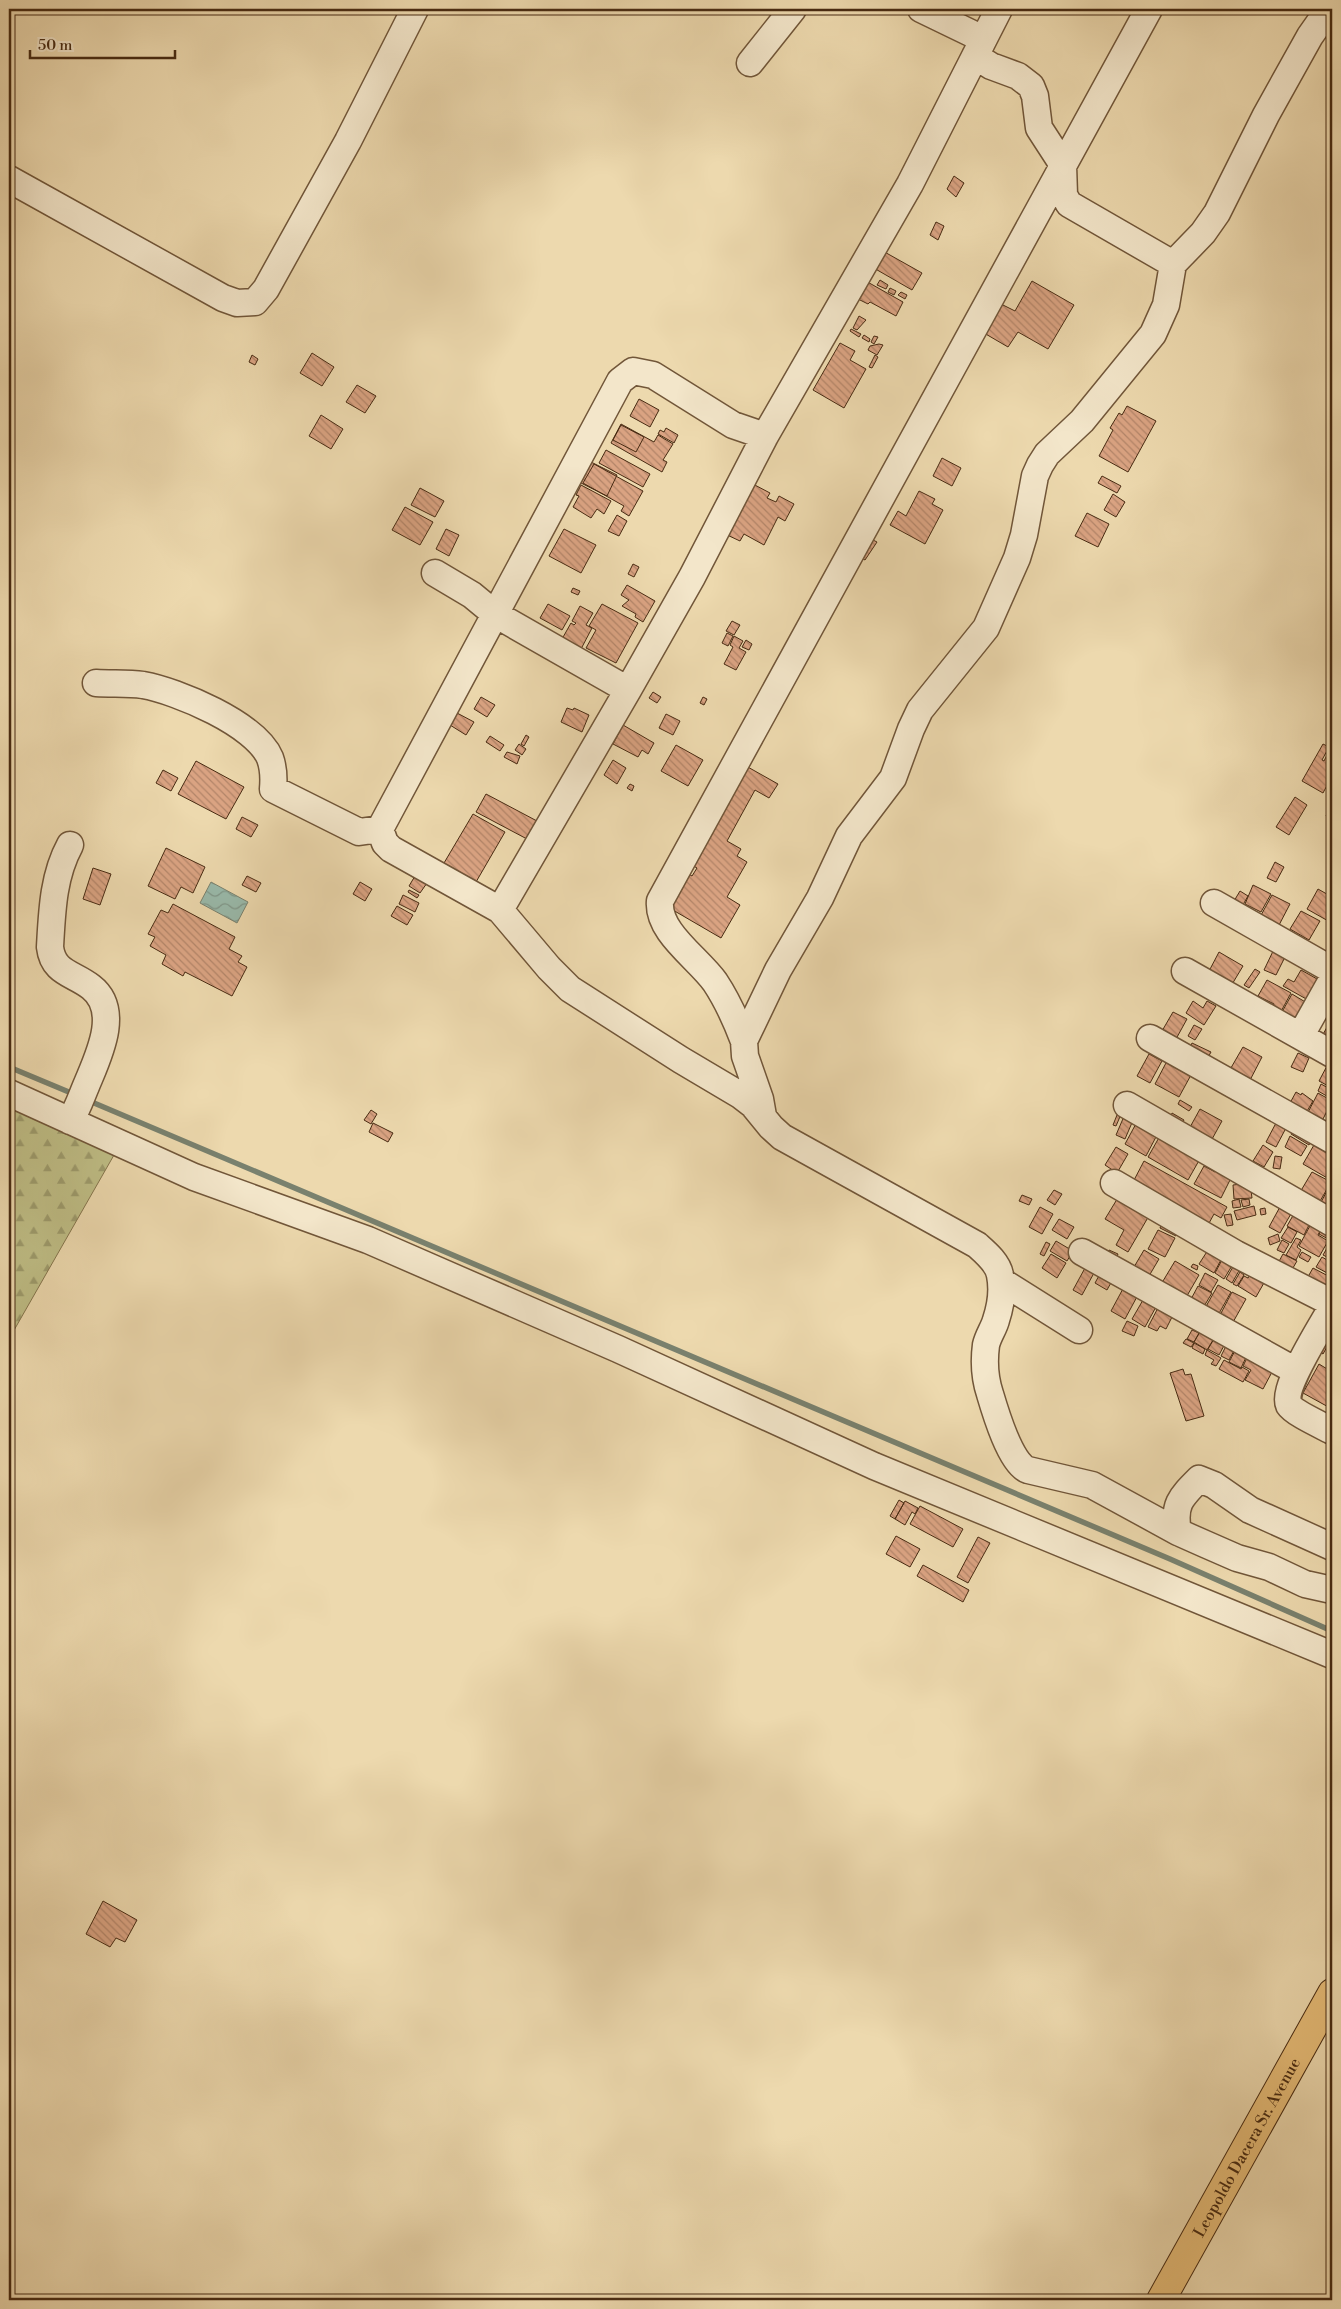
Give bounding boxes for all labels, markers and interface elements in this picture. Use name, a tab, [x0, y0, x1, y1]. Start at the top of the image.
scale bar	[30, 28, 175, 60]
text: 50 m	[38, 36, 72, 55]
street label: Leopoldo Dacera Sr. Avenue	[1189, 2054, 1305, 2241]

